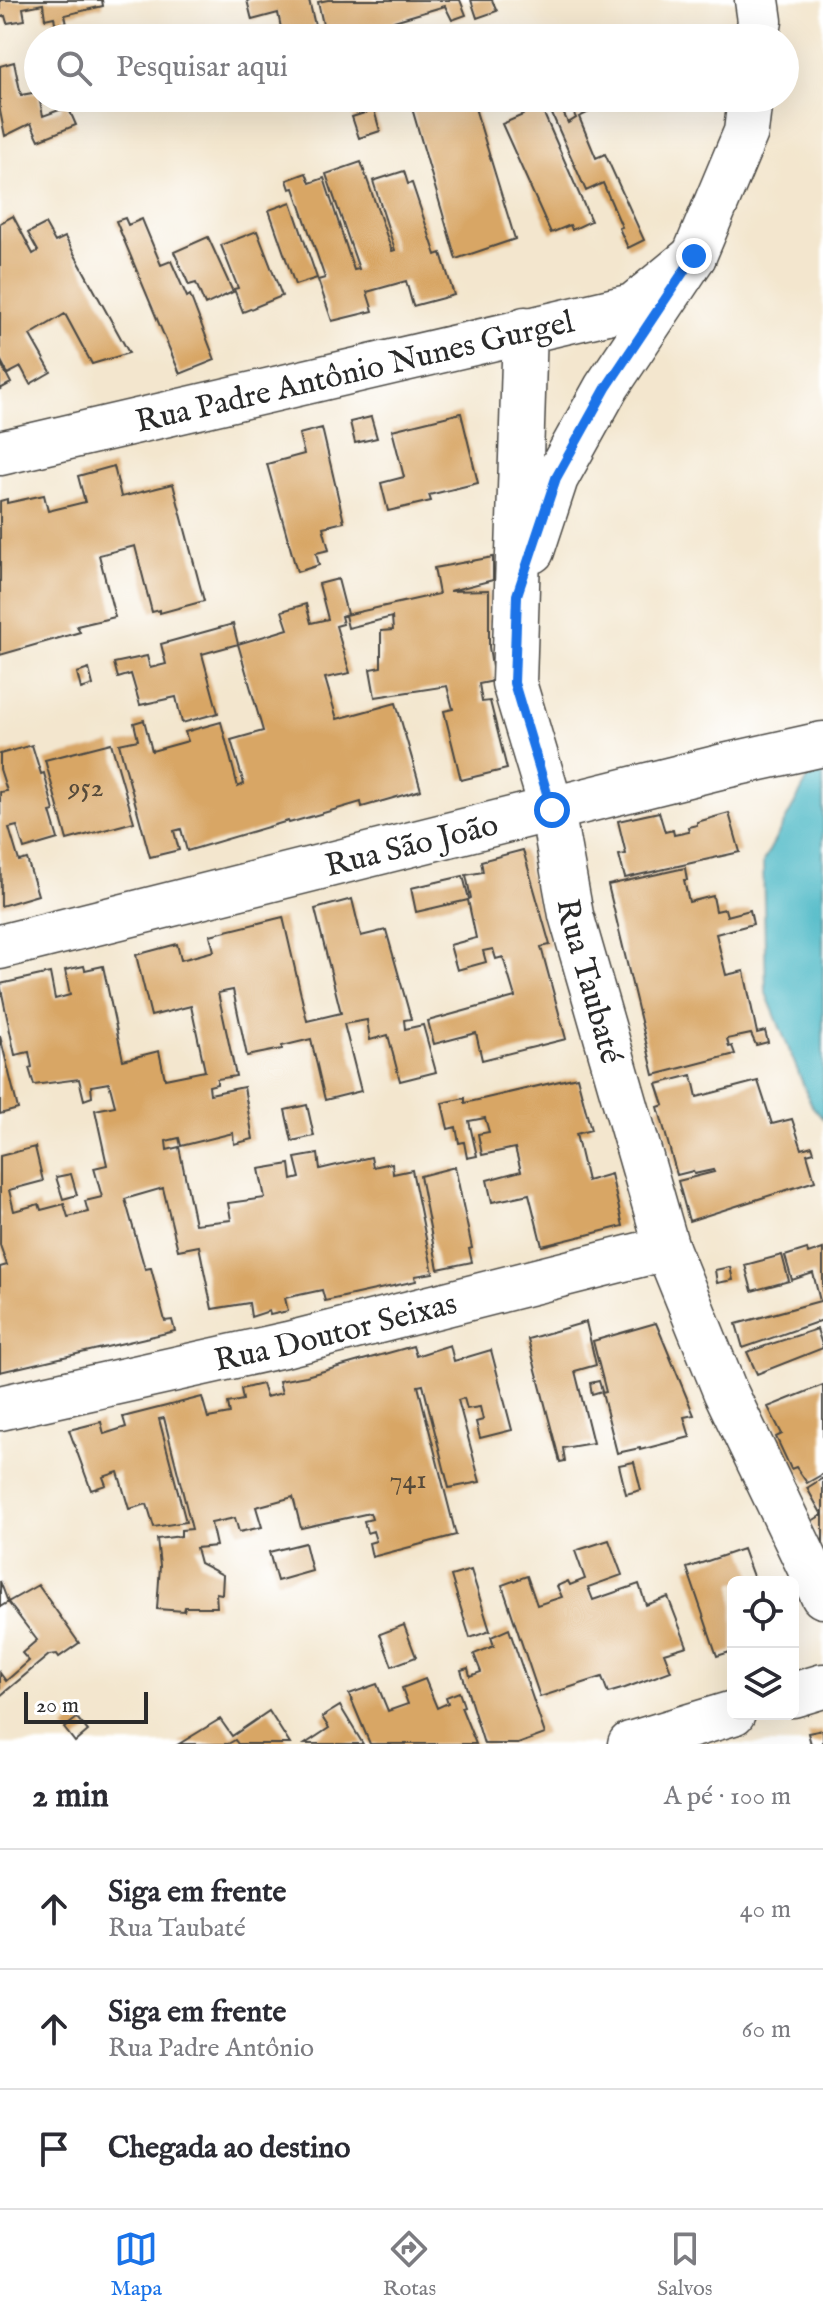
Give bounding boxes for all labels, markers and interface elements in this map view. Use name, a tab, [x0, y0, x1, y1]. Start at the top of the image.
search box	[24, 24, 799, 112]
icon: search	[52, 46, 96, 90]
text: Pesquisar aqui	[116, 49, 288, 87]
route end	[676, 238, 712, 274]
street label: Rua Padre Antônio Nunes Gurgel	[132, 302, 578, 444]
house number: 952	[67, 771, 104, 806]
route start	[534, 792, 570, 828]
street label: Rua São João	[321, 805, 503, 888]
street label: Rua Taubaté	[545, 896, 631, 1069]
street label: Rua Doutor Seixas	[211, 1284, 461, 1383]
house number: 741	[389, 1463, 427, 1498]
map controls	[727, 1576, 799, 1720]
button: locate	[727, 1576, 799, 1648]
button: layers	[727, 1648, 799, 1720]
scale bar	[24, 1688, 148, 1724]
text: 20 m	[36, 1692, 79, 1720]
text: 2 min	[32, 1775, 109, 1818]
text: A pé · 100 m	[664, 1780, 791, 1813]
text: Siga em frente	[108, 1874, 286, 1912]
icon: ahead	[32, 1887, 76, 1931]
text: 40 m	[740, 1893, 791, 1926]
text: Rua Taubaté	[108, 1912, 246, 1945]
text: Siga em frente	[108, 1994, 286, 2032]
icon: ahead	[32, 2007, 76, 2051]
text: 60 m	[742, 2013, 791, 2046]
text: Rua Padre Antônio	[108, 2032, 314, 2065]
icon: arrive	[32, 2127, 76, 2171]
text: Chegada ao destino	[108, 2130, 350, 2168]
tab: Mapa	[110, 2227, 162, 2303]
tab: Rotas	[383, 2227, 436, 2303]
tab: Salvos	[657, 2227, 713, 2303]

